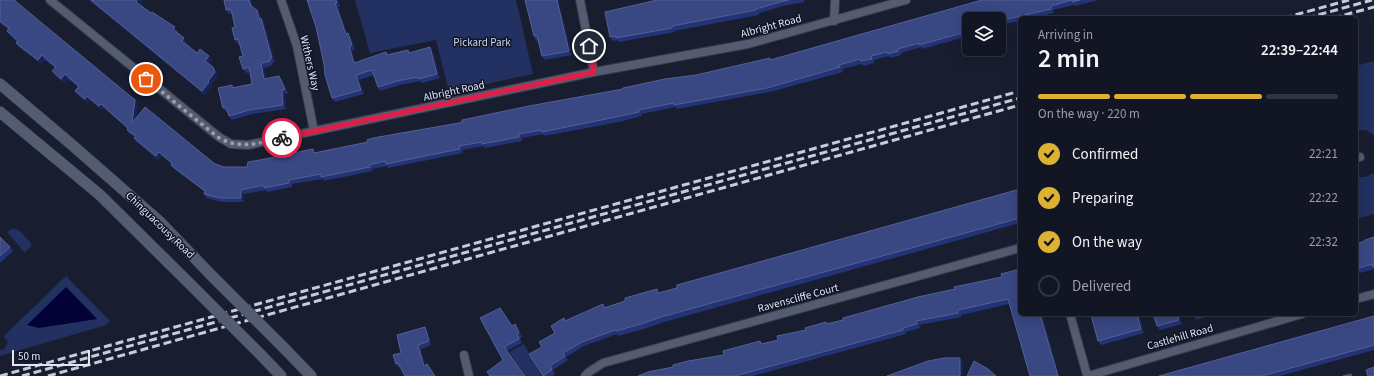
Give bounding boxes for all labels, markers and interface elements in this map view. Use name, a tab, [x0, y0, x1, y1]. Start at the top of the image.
street label: Albright Road	[739, 11, 803, 41]
map controls	[962, 12, 1006, 56]
button: layers	[962, 12, 1006, 56]
text: Arriving in	[1038, 26, 1093, 44]
pin	[572, 29, 606, 63]
street label: Withers Way	[296, 34, 324, 92]
park label: Pickard Park	[453, 35, 511, 50]
icon: home	[578, 35, 600, 57]
text: 2 min	[1038, 40, 1100, 77]
text: 22:39–22:44	[1261, 40, 1338, 61]
pin	[129, 62, 163, 96]
icon: bag	[135, 68, 157, 90]
street label: Albright Road	[422, 77, 486, 105]
text: On the way · 220 m	[1038, 105, 1140, 123]
courier	[262, 118, 302, 158]
icon: bike	[271, 127, 293, 149]
icon: check	[1038, 143, 1060, 165]
text: Confirmed	[1072, 144, 1138, 165]
text: 22:21	[1309, 145, 1338, 163]
icon: check	[1038, 187, 1060, 209]
street label: Chinguacousy Road	[122, 188, 198, 262]
text: Preparing	[1072, 188, 1133, 209]
text: 22:22	[1309, 189, 1338, 207]
icon: check	[1038, 231, 1060, 253]
text: On the way	[1072, 232, 1142, 253]
text: 22:32	[1309, 233, 1338, 251]
text: Delivered	[1072, 276, 1131, 297]
street label: Ravenscliffe Court	[756, 280, 840, 316]
street label: Castlehill Road	[1145, 320, 1215, 354]
scale bar	[12, 348, 90, 367]
text: 50 m	[18, 349, 40, 364]

